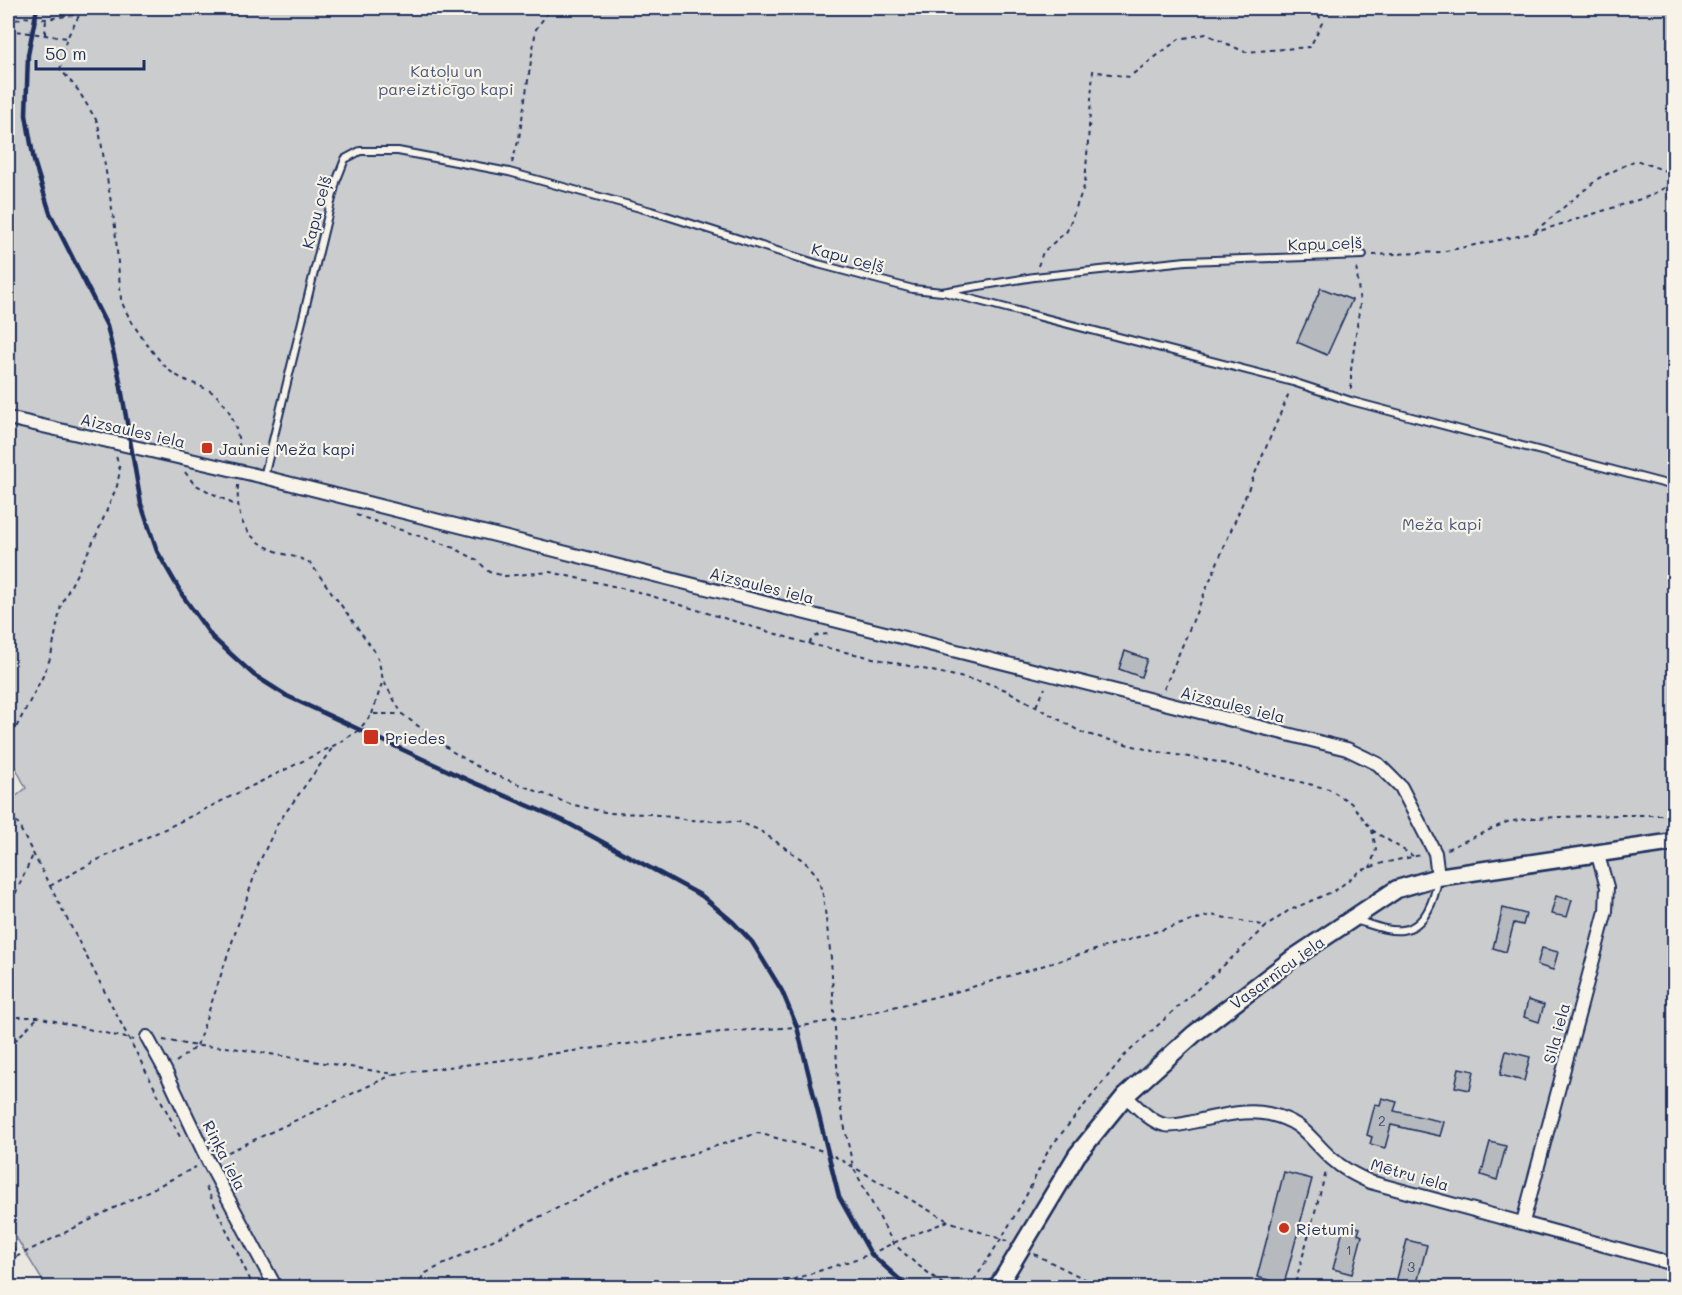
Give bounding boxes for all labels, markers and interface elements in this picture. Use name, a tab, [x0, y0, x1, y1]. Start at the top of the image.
scale bar	[36, 33, 144, 71]
text: 50 m	[45, 41, 87, 65]
park label: Katoļu un pareizticīgo kapi	[378, 60, 514, 99]
street label: Kapu ceļš	[296, 173, 337, 251]
street label: Kapu ceļš	[1287, 231, 1363, 256]
street label: Kapu ceļš	[809, 237, 887, 278]
street label: Aizsaules iela	[79, 408, 187, 452]
place label: Jaunie Meža kapi	[219, 438, 355, 459]
marker: Jaunie Meža kapi	[200, 441, 214, 455]
park label: Meža kapi	[1402, 513, 1482, 534]
street label: Aizsaules iela	[708, 562, 816, 608]
street label: Aizsaules iela	[1179, 681, 1287, 727]
place label: Priedes	[385, 727, 445, 748]
marker: Priedes	[362, 728, 380, 746]
street label: Vasarnīcu iela	[1226, 931, 1328, 1013]
street label: Sila iela	[1538, 1000, 1574, 1066]
house number: 2	[1378, 1111, 1386, 1130]
street label: Riņķa iela	[198, 1116, 252, 1194]
street label: Mētru iela	[1368, 1153, 1452, 1195]
place label: Rietumi	[1296, 1218, 1355, 1239]
marker: Rietumi	[1277, 1221, 1291, 1235]
house number: 1	[1346, 1240, 1352, 1259]
house number: 3	[1407, 1257, 1415, 1276]

